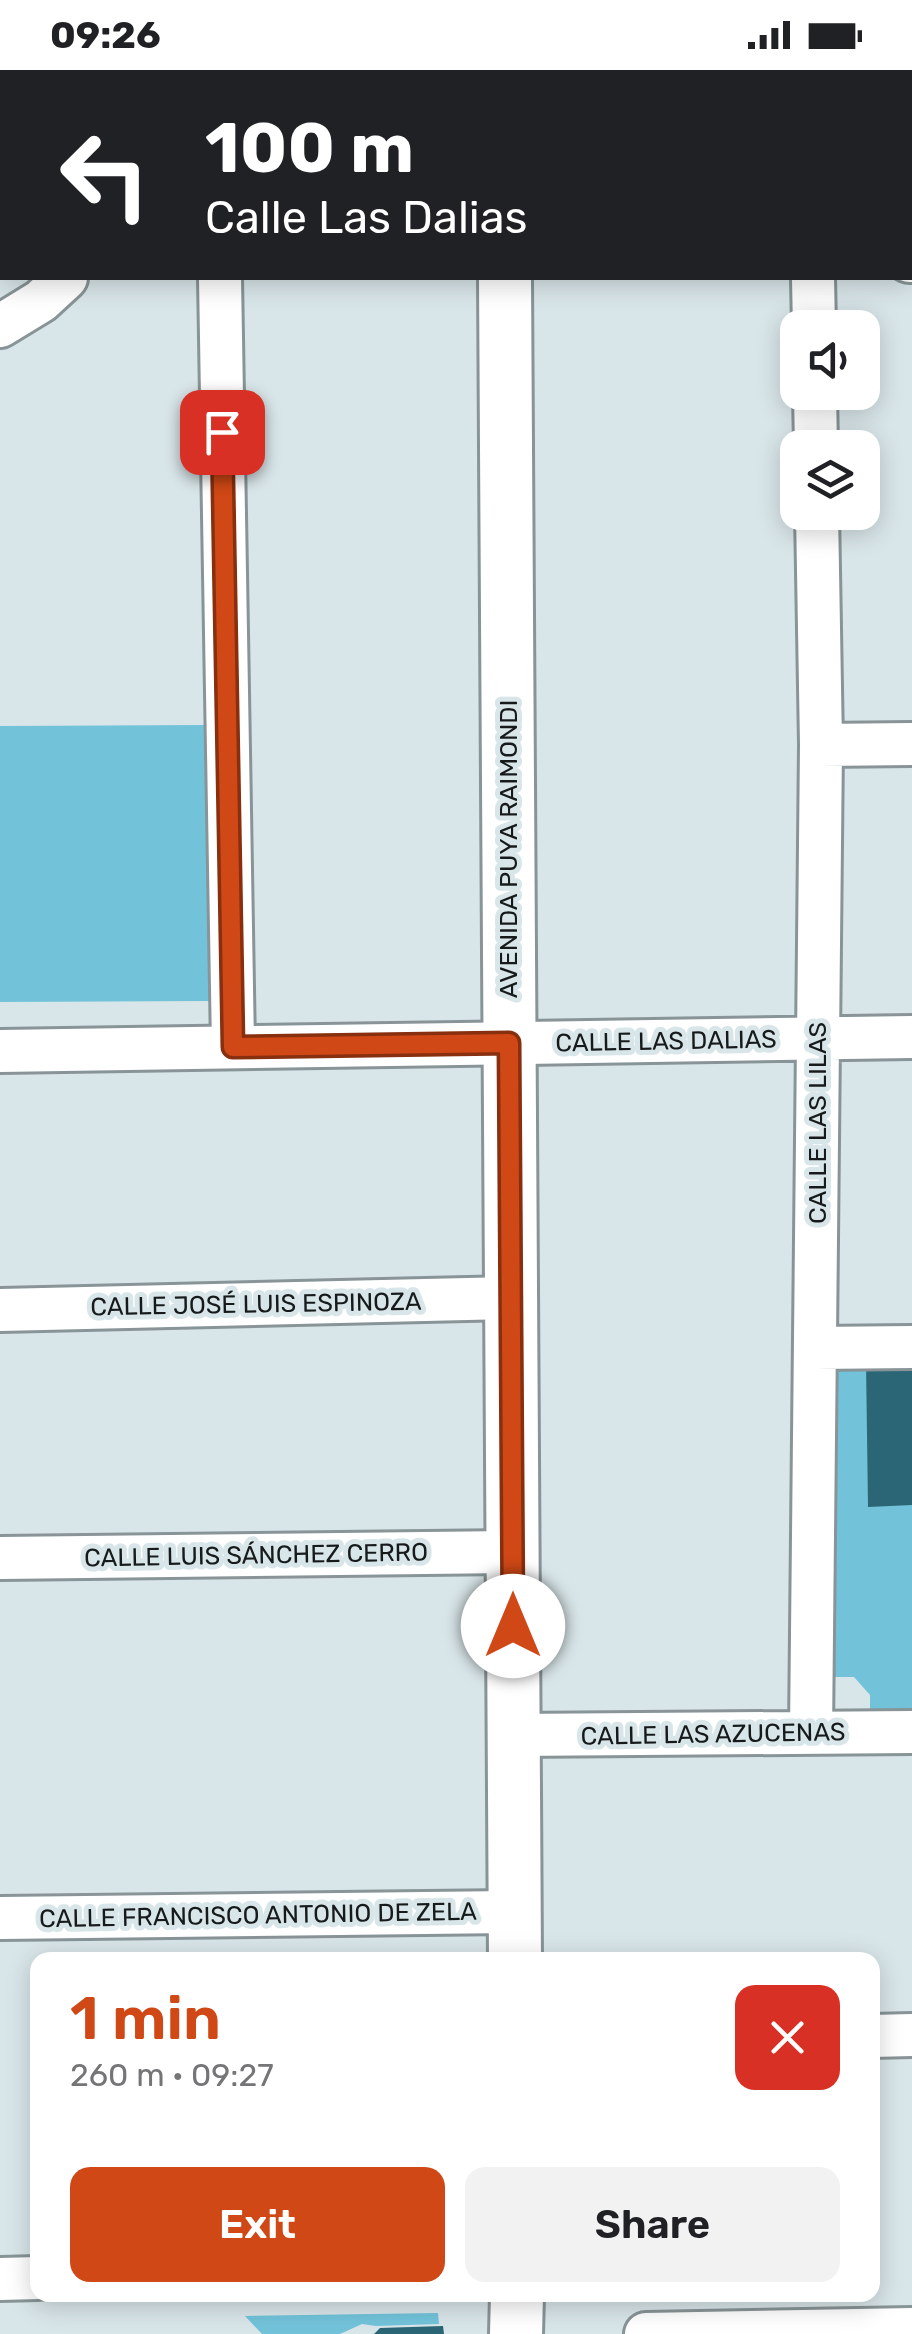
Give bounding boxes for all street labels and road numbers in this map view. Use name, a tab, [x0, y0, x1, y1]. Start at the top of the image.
street label: AVENIDA PUYA RAIMONDI	[494, 700, 523, 998]
street label: CALLE LAS LILAS	[803, 1022, 832, 1224]
street label: CALLE LAS DALIAS	[555, 1025, 777, 1057]
street label: CALLE JOSÉ LUIS ESPINOZA	[90, 1287, 422, 1321]
street label: CALLE LUIS SÁNCHEZ CERRO	[84, 1538, 428, 1572]
street label: CALLE LAS AZUCENAS	[580, 1717, 846, 1751]
street label: CALLE FRANCISCO ANTONIO DE ZELA	[39, 1897, 477, 1933]

